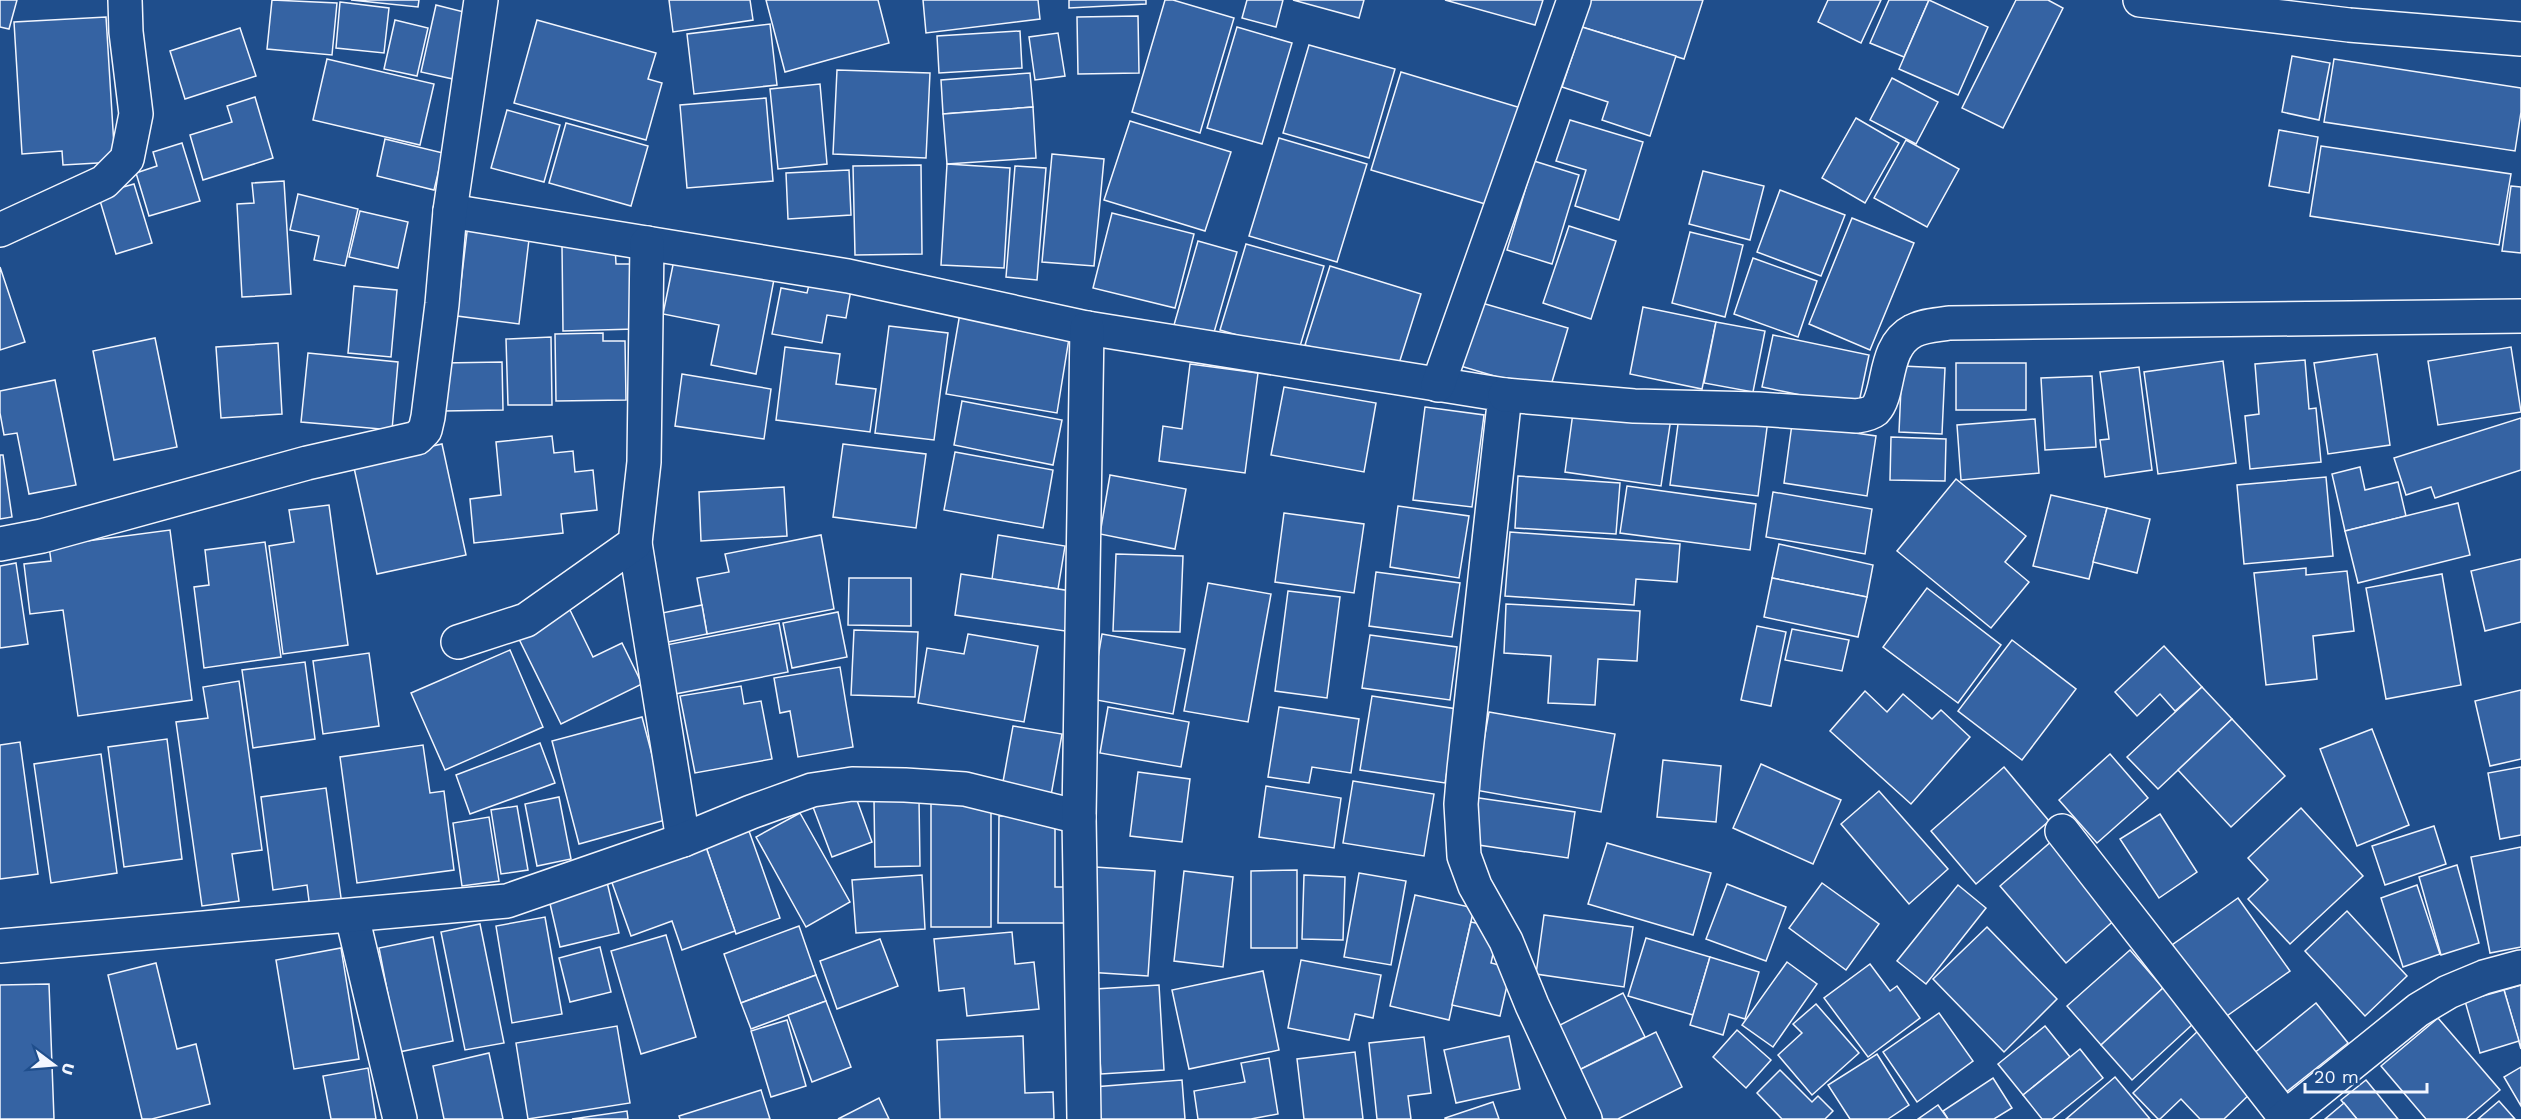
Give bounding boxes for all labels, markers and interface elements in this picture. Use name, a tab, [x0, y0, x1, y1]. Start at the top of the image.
north arrow	[24, 1035, 84, 1095]
scale bar	[2305, 1056, 2426, 1094]
text: U	[57, 1061, 79, 1077]
text: 20 m	[2314, 1066, 2359, 1087]

